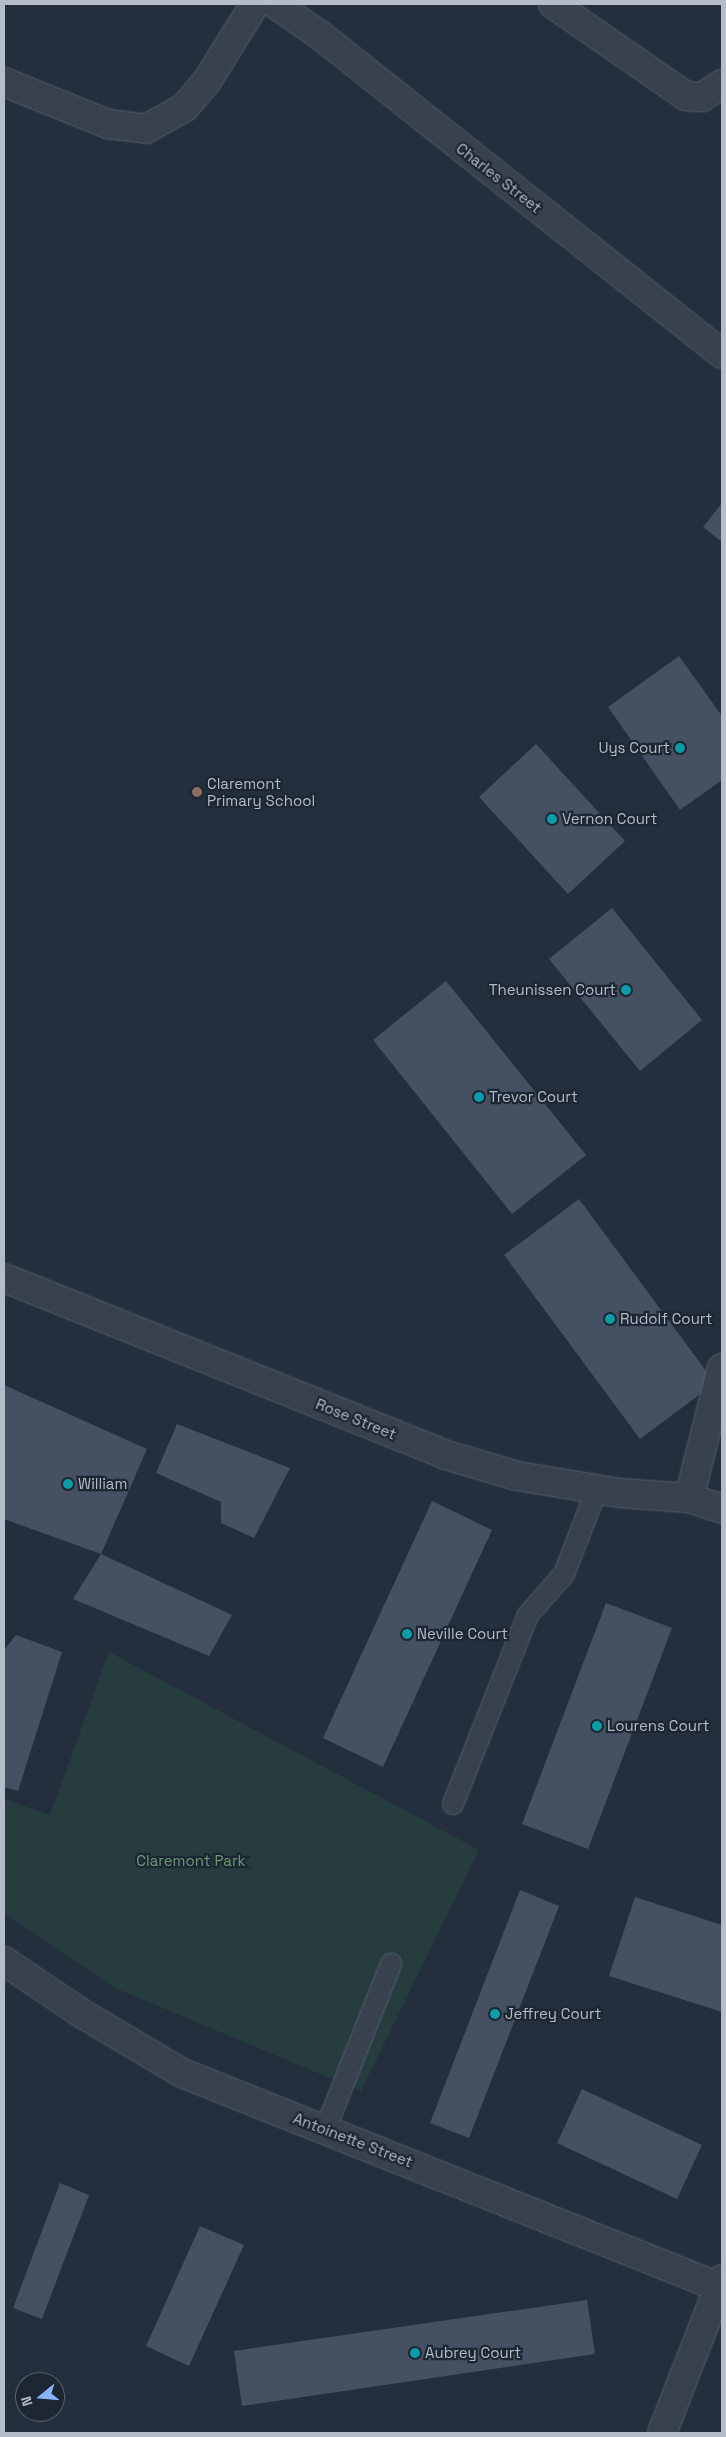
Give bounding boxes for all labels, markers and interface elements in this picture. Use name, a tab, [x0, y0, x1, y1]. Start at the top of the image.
street label: Charles Street	[453, 139, 545, 217]
place label: Uys Court	[598, 739, 670, 757]
marker: Uys Court	[674, 742, 686, 754]
place label: Claremont Primary School	[207, 774, 315, 809]
marker: Claremont Primary School	[191, 786, 203, 798]
place label: Vernon Court	[562, 810, 657, 828]
marker: Vernon Court	[546, 813, 558, 825]
place label: Theunissen Court	[489, 981, 616, 999]
marker: Theunissen Court	[620, 984, 632, 996]
place label: Trevor Court	[489, 1088, 578, 1106]
marker: Trevor Court	[473, 1091, 485, 1103]
place label: Rudolf Court	[620, 1310, 712, 1328]
marker: Rudolf Court	[604, 1313, 616, 1325]
street label: Rose Street	[313, 1395, 399, 1443]
place label: William	[78, 1475, 127, 1493]
marker: William	[62, 1478, 74, 1490]
place label: Neville Court	[417, 1625, 508, 1643]
marker: Neville Court	[401, 1628, 413, 1640]
place label: Lourens Court	[607, 1717, 709, 1735]
marker: Lourens Court	[591, 1720, 603, 1732]
park label: Claremont Park	[136, 1852, 246, 1870]
place label: Jeffrey Court	[505, 2005, 601, 2023]
marker: Jeffrey Court	[489, 2008, 501, 2020]
street label: Antoinette Street	[291, 2109, 415, 2171]
place label: Aubrey Court	[425, 2344, 521, 2362]
marker: Aubrey Court	[409, 2347, 421, 2359]
north arrow	[15, 2372, 65, 2422]
text: N	[17, 2394, 37, 2408]

